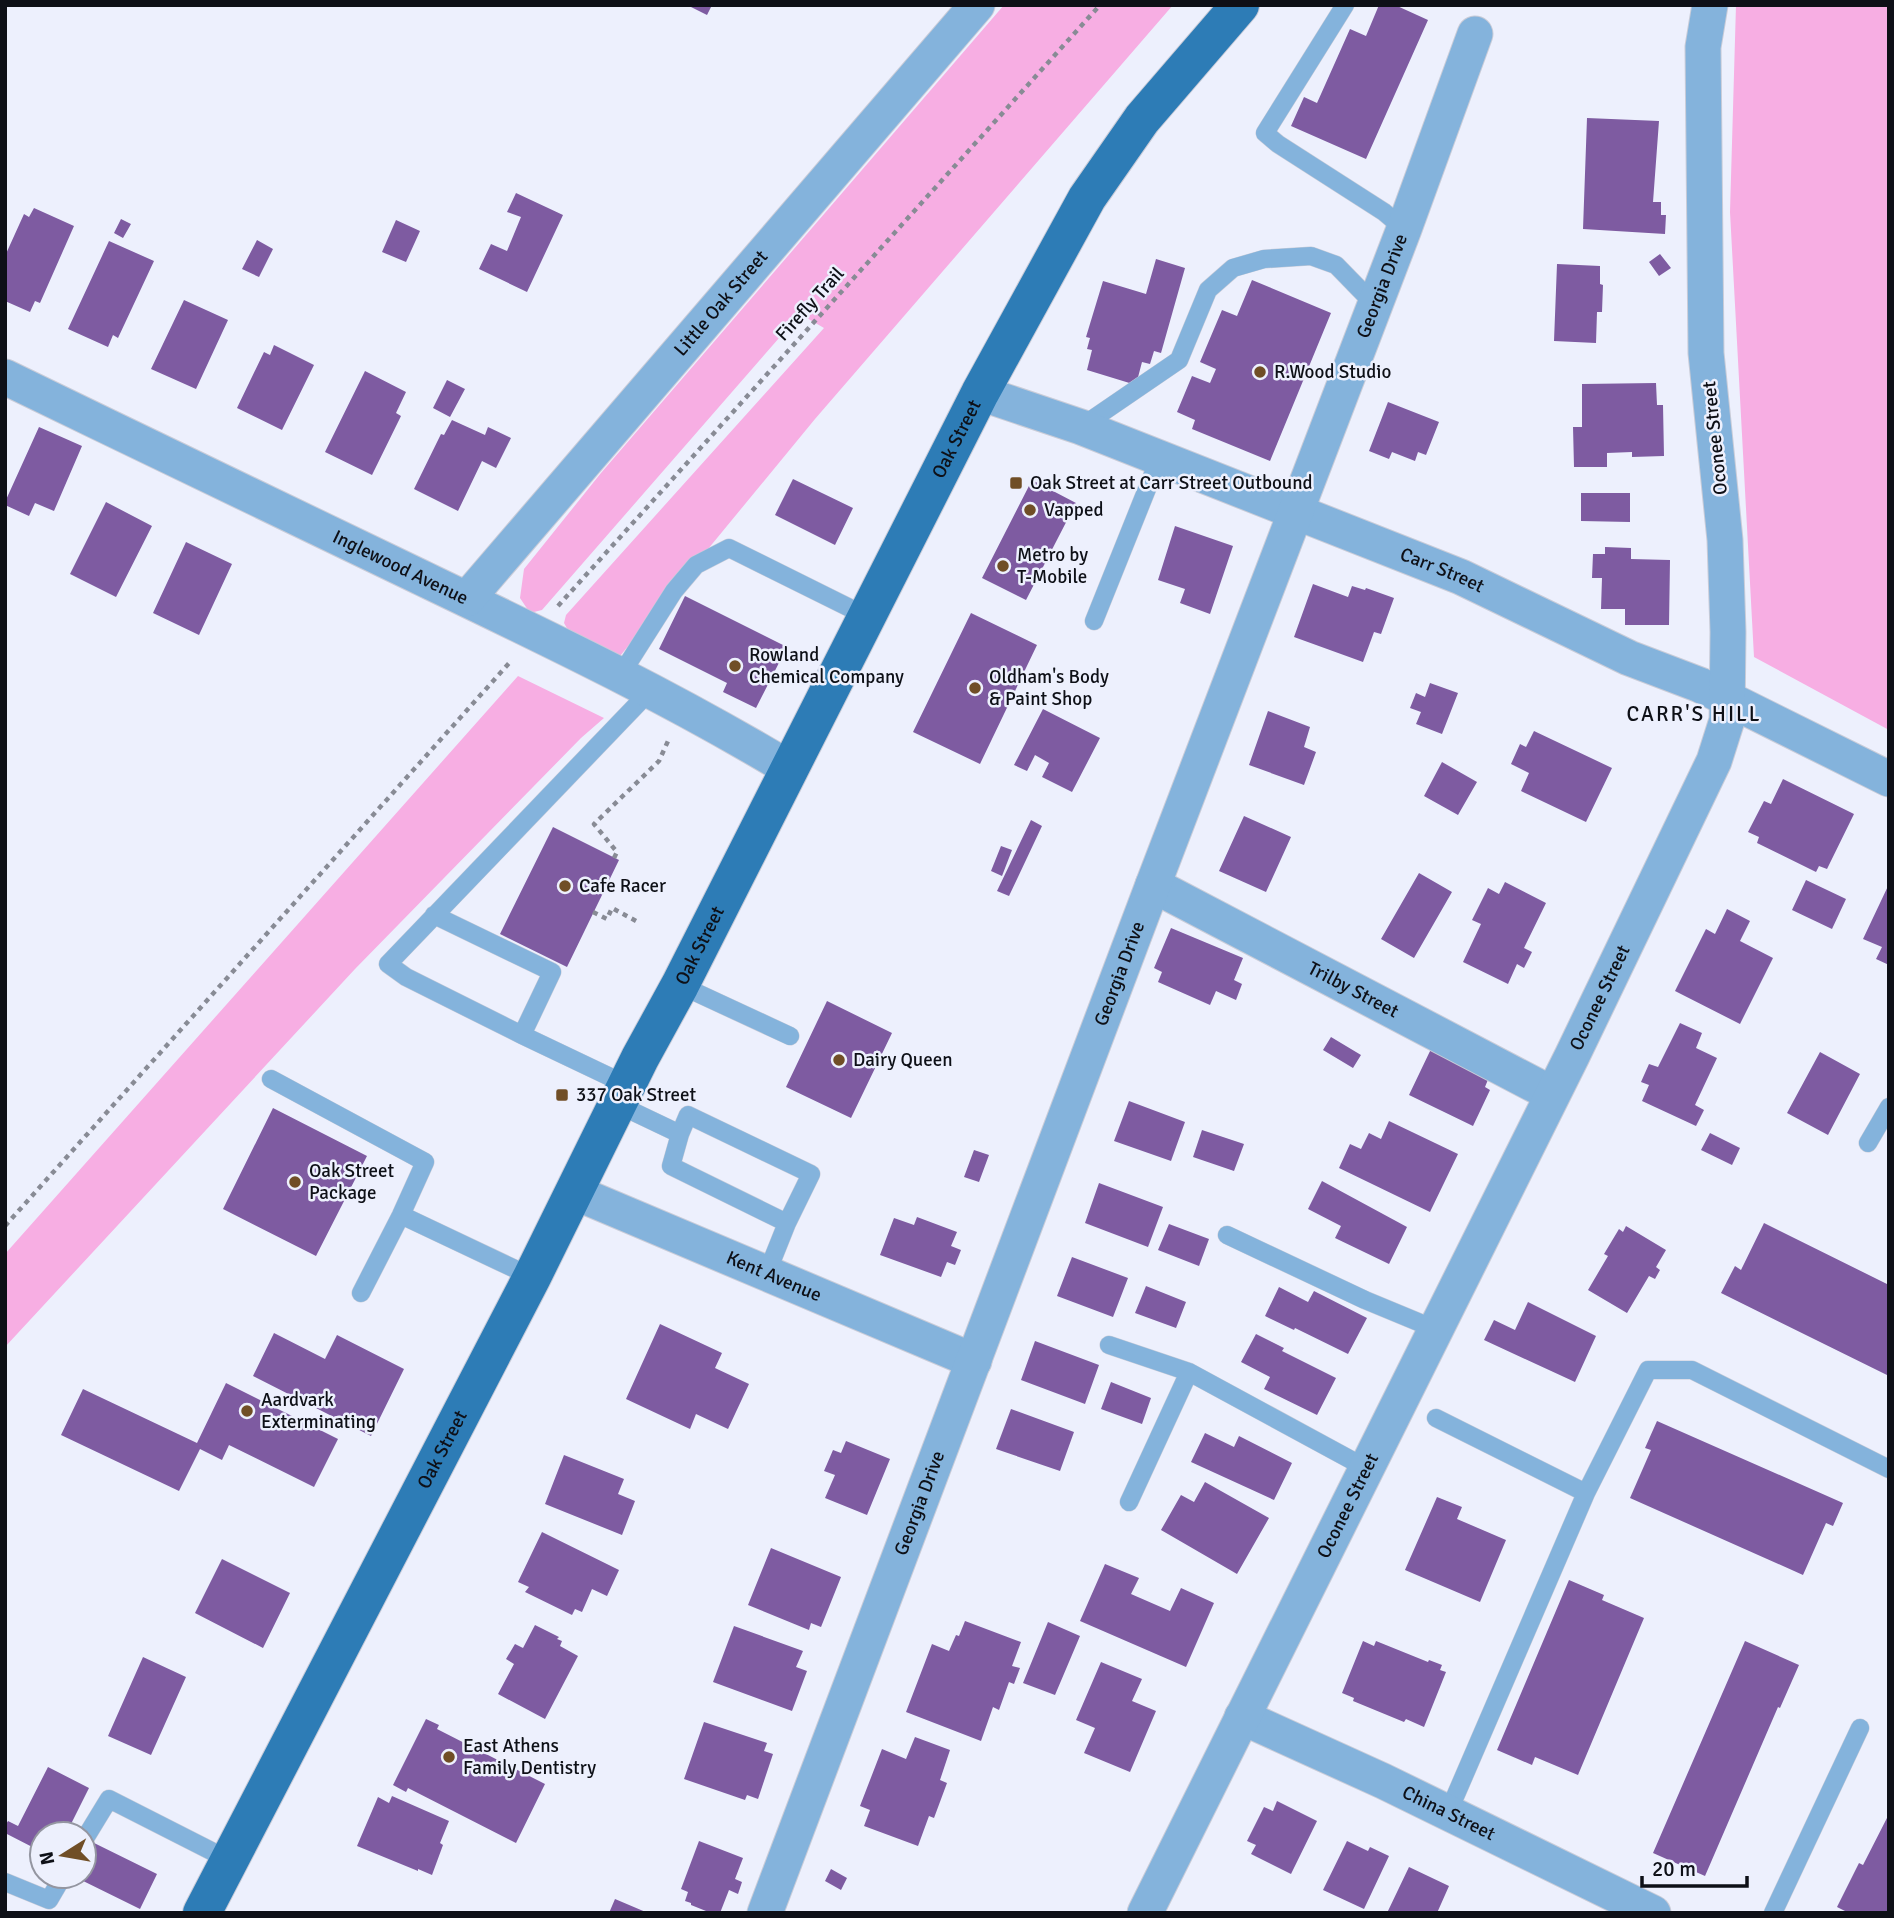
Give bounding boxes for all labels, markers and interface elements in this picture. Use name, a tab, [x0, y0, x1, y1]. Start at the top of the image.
street label: Georgia Drive	[1351, 230, 1413, 342]
street label: Little Oak Street	[669, 245, 773, 361]
street label: Firefly Trail	[770, 262, 850, 346]
place label: R.Wood Studio	[1274, 360, 1391, 384]
marker: R.Wood Studio	[1252, 364, 1268, 380]
street label: Oconee Street	[1697, 380, 1733, 496]
street label: Oak Street	[927, 395, 987, 482]
place label: Oak Street at Carr Street Outbound	[1030, 471, 1313, 495]
marker: Oak Street at Carr Street Outbound	[1008, 475, 1024, 491]
place label: Vapped	[1044, 498, 1104, 522]
marker: Vapped	[1022, 502, 1038, 518]
street label: Inglewood Avenue	[329, 525, 472, 610]
street label: Carr Street	[1397, 542, 1488, 598]
place label: Metro by T-Mobile	[1017, 543, 1088, 589]
marker: Metro by T-Mobile	[995, 558, 1011, 574]
place label: Rowland Chemical Company	[749, 643, 904, 689]
marker: Rowland Chemical Company	[727, 658, 743, 674]
place label: Oldham's Body & Paint Shop	[989, 665, 1109, 711]
marker: Oldham's Body & Paint Shop	[967, 680, 983, 696]
district label: CARR'S HILL	[1626, 701, 1762, 727]
place label: Cafe Racer	[579, 874, 666, 898]
marker: Cafe Racer	[557, 878, 573, 894]
street label: Oak Street	[670, 902, 730, 989]
street label: Georgia Drive	[1089, 918, 1150, 1029]
street label: Oconee Street	[1564, 941, 1636, 1055]
street label: Trilby Street	[1304, 956, 1403, 1024]
place label: Dairy Queen	[853, 1048, 953, 1072]
marker: Dairy Queen	[831, 1052, 847, 1068]
place label: 337 Oak Street	[576, 1083, 696, 1107]
marker: 337 Oak Street	[554, 1087, 570, 1103]
place label: Oak Street Package	[309, 1159, 394, 1205]
marker: Oak Street Package	[287, 1174, 303, 1190]
street label: Kent Avenue	[723, 1246, 825, 1307]
place label: Aardvark Exterminating	[261, 1388, 376, 1434]
marker: Aardvark Exterminating	[239, 1403, 255, 1419]
street label: Oak Street	[412, 1406, 473, 1493]
street label: Georgia Drive	[889, 1448, 950, 1559]
street label: Oconee Street	[1312, 1449, 1384, 1562]
place label: East Athens Family Dentistry	[463, 1734, 596, 1780]
marker: East Athens Family Dentistry	[441, 1749, 457, 1765]
street label: China Street	[1398, 1780, 1500, 1846]
north arrow	[28, 1820, 98, 1890]
scale bar	[1642, 1844, 1747, 1888]
text: N	[34, 1849, 60, 1867]
text: 20 m	[1652, 1856, 1696, 1882]

